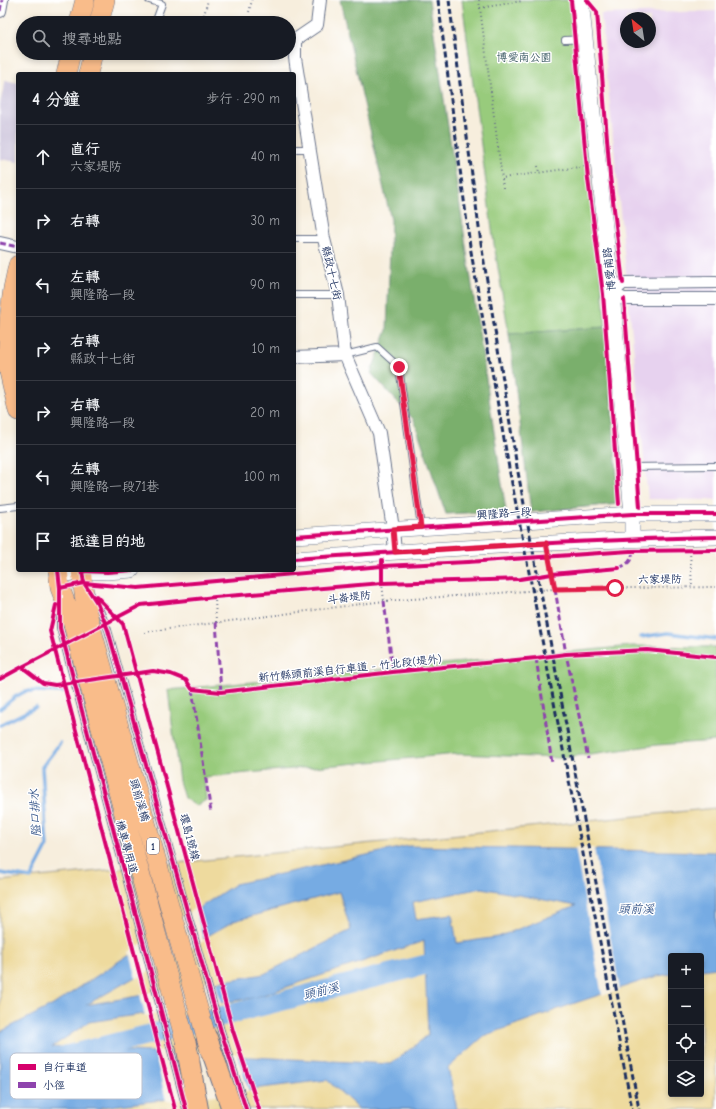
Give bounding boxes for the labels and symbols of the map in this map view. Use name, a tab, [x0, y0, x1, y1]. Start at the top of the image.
north arrow	[620, 12, 656, 48]
park label: 博愛南公園	[497, 51, 552, 64]
street label: 縣政十七街	[319, 245, 344, 302]
street label: 博愛南路	[601, 246, 618, 292]
route end	[390, 358, 408, 376]
street label: 興隆路一段	[476, 505, 532, 522]
street label: 六家堤防	[638, 573, 682, 586]
route start	[606, 579, 624, 597]
street label: 斗崙堤防	[326, 588, 372, 607]
street label: 新竹縣頭前溪自行車道 - 竹北段(堤外)	[258, 652, 443, 685]
street label: 頭前溪橋	[127, 777, 152, 823]
water label: 隘口排水	[27, 788, 43, 837]
street label: 環島1號線	[177, 812, 202, 862]
street label: 機車專用道	[113, 819, 140, 875]
road number: 1	[147, 838, 159, 854]
water label: 頭前溪	[618, 902, 655, 916]
water label: 頭前溪	[302, 980, 341, 1002]
legend	[10, 1053, 142, 1099]
text: 自行車道	[43, 1061, 87, 1074]
text: 小徑	[43, 1079, 65, 1092]

